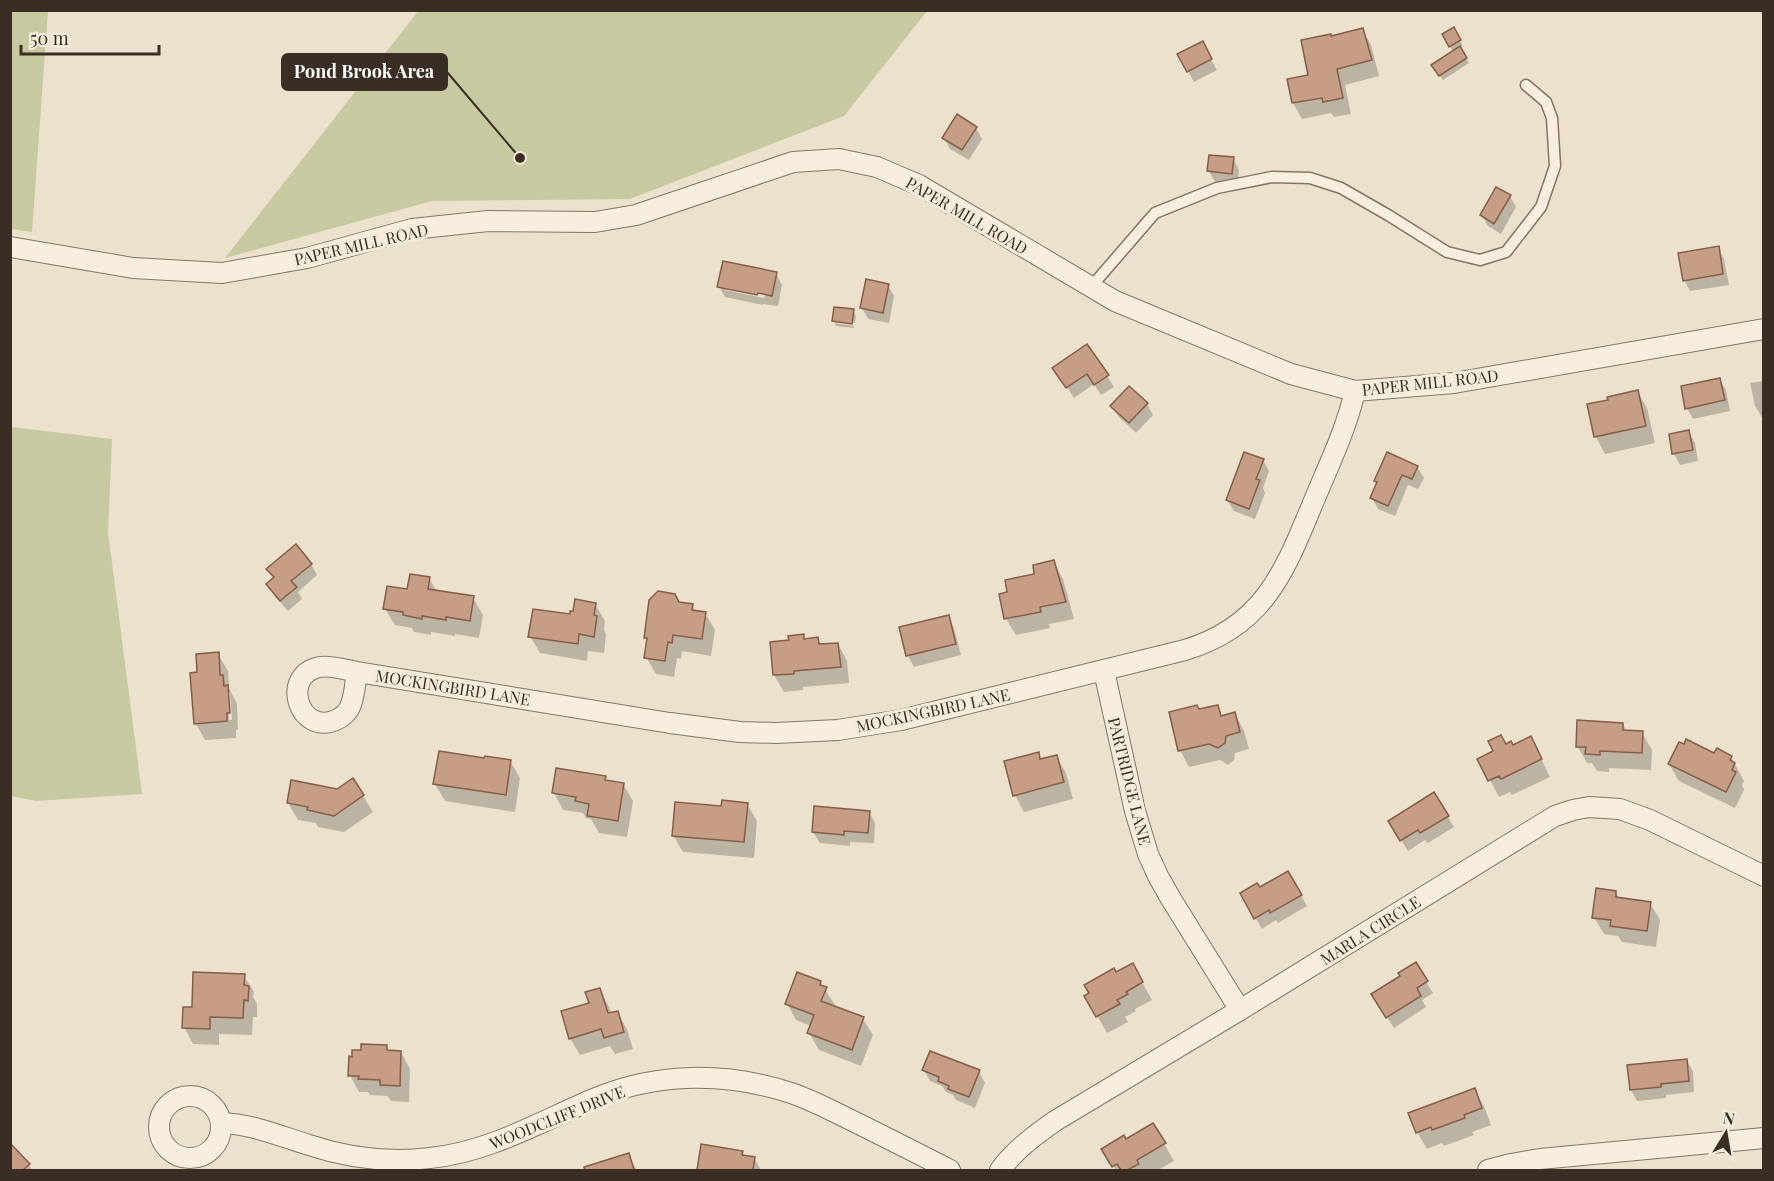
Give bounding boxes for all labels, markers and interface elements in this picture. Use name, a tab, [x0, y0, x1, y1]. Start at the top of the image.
scale bar	[21, 18, 159, 56]
text: 50 m	[30, 26, 69, 50]
callout: Pond Brook Area	[282, 54, 447, 90]
text: Pond Brook Area	[294, 59, 435, 83]
street label: PAPER MILL ROAD	[902, 172, 1032, 258]
street label: PAPER MILL ROAD	[292, 218, 430, 270]
street label: PAPER MILL ROAD	[1361, 364, 1499, 400]
street label: MOCKINGBIRD LANE	[374, 664, 532, 710]
street label: MOCKINGBIRD LANE	[854, 683, 1012, 737]
street label: PARTRIDGE LANE	[1104, 715, 1156, 847]
street label: MARLA CIRCLE	[1316, 891, 1424, 969]
street label: WOODCLIFF DRIVE	[485, 1080, 628, 1154]
north arrow	[1696, 1103, 1756, 1163]
text: N	[1721, 1106, 1737, 1129]

